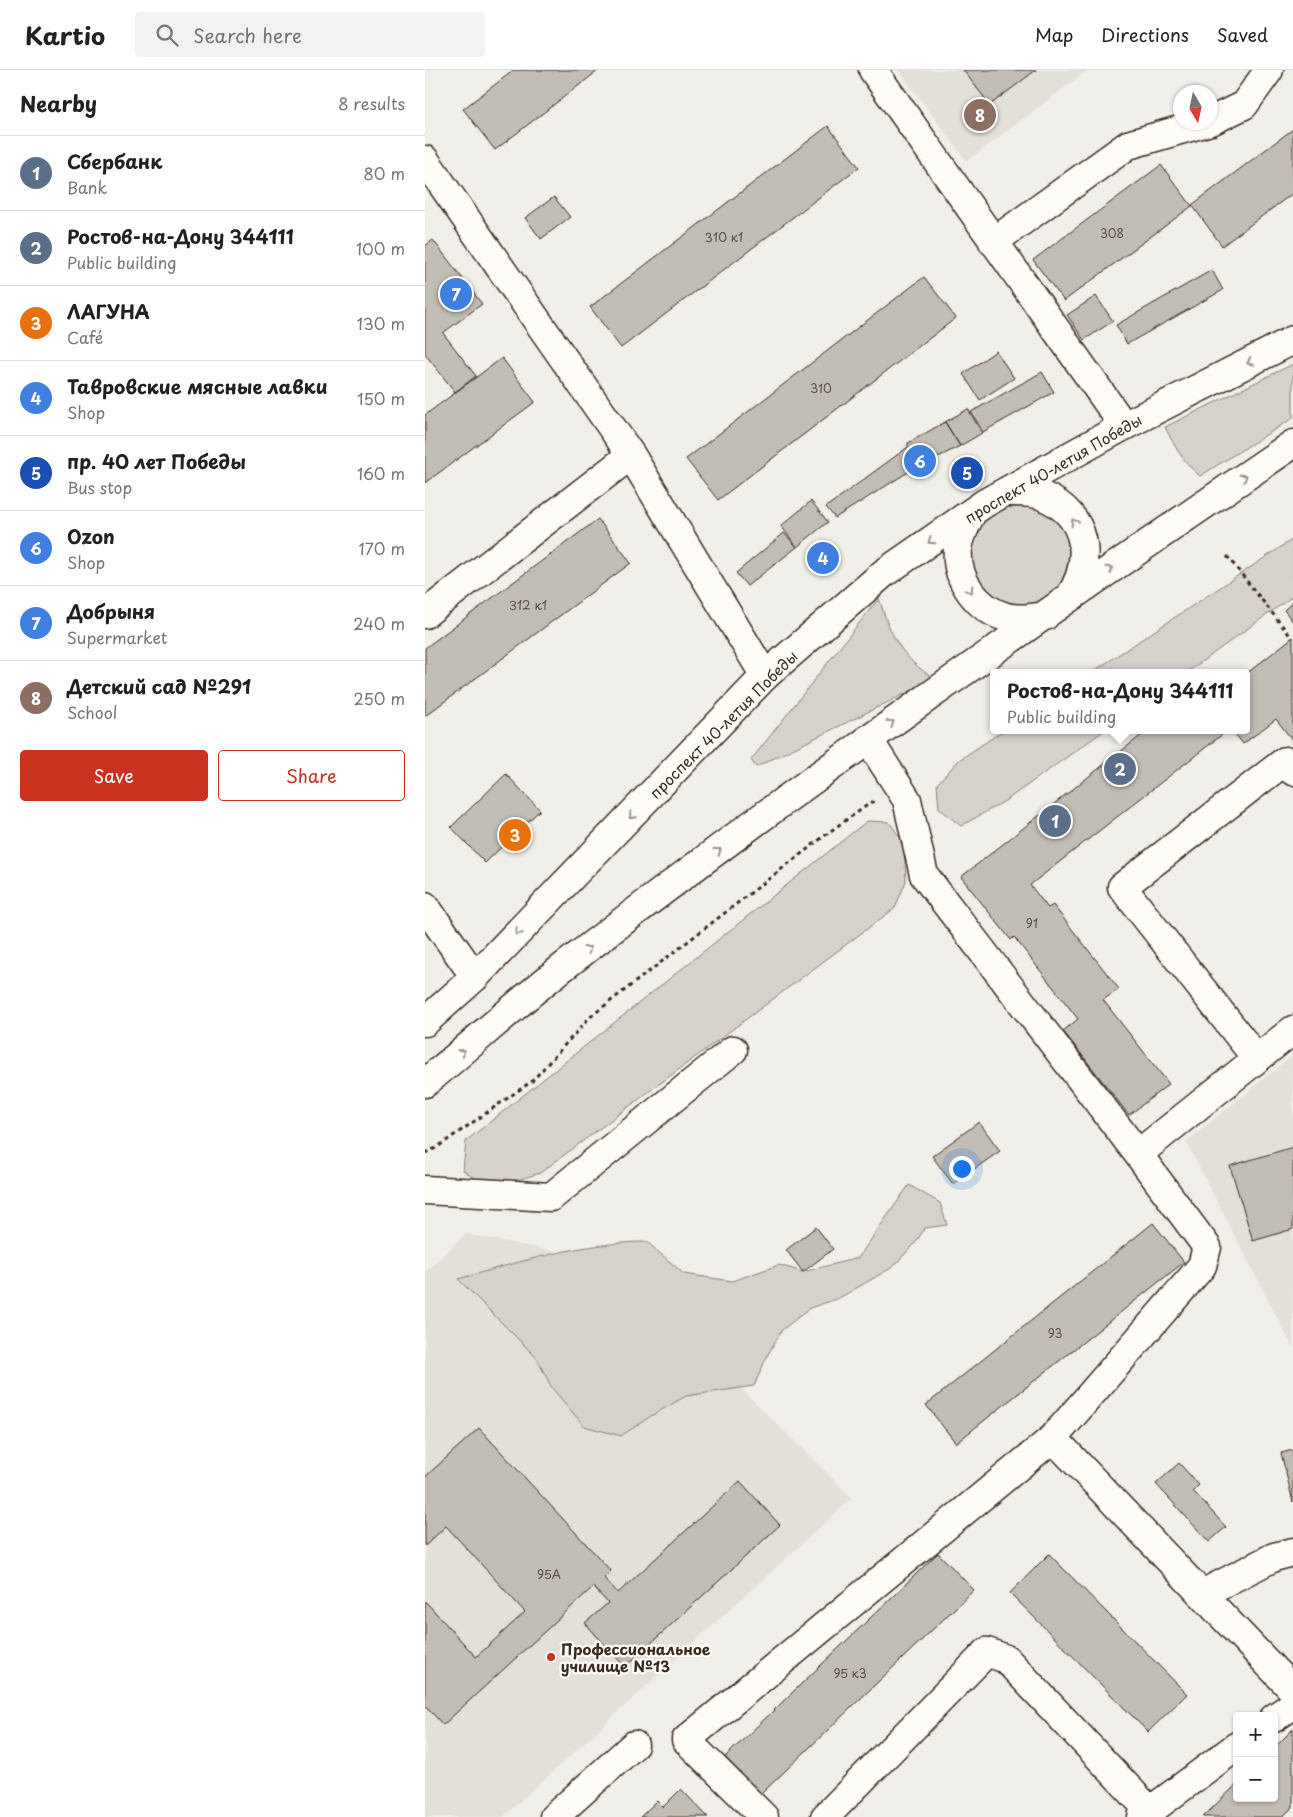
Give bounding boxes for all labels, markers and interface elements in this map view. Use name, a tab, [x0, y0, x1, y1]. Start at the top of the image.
search box	[135, 12, 485, 57]
text: Kartio	[25, 17, 105, 53]
icon: search	[153, 21, 181, 49]
text: Search here	[193, 21, 302, 49]
text: Map	[1035, 21, 1073, 48]
text: Directions	[1101, 21, 1189, 48]
text: Saved	[1217, 21, 1268, 48]
north arrow	[1173, 85, 1218, 130]
text: Nearby	[20, 87, 97, 119]
text: 8 results	[338, 91, 405, 115]
pin: 8	[964, 96, 996, 134]
text: Сбербанк	[67, 147, 162, 175]
text: 1	[32, 161, 40, 185]
text: 80 m	[363, 161, 405, 185]
text: Bank	[67, 175, 107, 199]
text: Ростов-на-Дону 344111	[67, 222, 294, 250]
house number: 308	[1100, 224, 1124, 242]
house number: 310 к1	[705, 228, 743, 246]
text: 2	[30, 236, 42, 260]
text: 100 m	[356, 236, 405, 260]
text: Public building	[67, 250, 177, 274]
pin: 7	[440, 275, 472, 313]
text: ЛАГУНА	[67, 297, 150, 325]
text: 3	[31, 311, 41, 335]
text: 130 m	[357, 311, 405, 335]
text: Café	[67, 325, 103, 349]
one-way arrow	[1246, 356, 1255, 366]
text: Тавровские мясные лавки	[67, 372, 328, 400]
house number: 310	[810, 379, 832, 397]
text: 4	[31, 386, 41, 410]
text: 150 m	[357, 386, 405, 410]
text: Shop	[67, 400, 105, 424]
street label: проспект 40-летия Победы	[960, 408, 1146, 528]
pin: 6	[904, 442, 936, 480]
text: пр. 40 лет Победы	[67, 447, 246, 475]
pin: 5	[951, 454, 983, 492]
text: 5	[31, 461, 41, 485]
text: 160 m	[357, 461, 405, 485]
one-way arrow	[1238, 474, 1248, 483]
text: Bus stop	[67, 475, 132, 499]
one-way arrow	[1070, 518, 1080, 527]
text: Ozon	[67, 522, 115, 550]
one-way arrow	[927, 535, 936, 544]
text: 6	[30, 536, 42, 560]
text: 170 m	[359, 536, 405, 560]
pin: 4	[807, 539, 839, 577]
text: Shop	[67, 550, 105, 574]
one-way arrow	[1105, 565, 1114, 575]
one-way arrow	[964, 584, 973, 594]
house number: 312 к1	[509, 596, 547, 614]
text: Добрыня	[67, 597, 155, 625]
text: 7	[31, 611, 41, 635]
text: 240 m	[353, 611, 405, 635]
text: Supermarket	[67, 625, 167, 649]
street label: проспект 40-летия Победы	[644, 645, 802, 803]
popup	[990, 669, 1250, 734]
text: Детский сад №291	[67, 672, 251, 700]
text: Ростов-на-Дону 344111	[1007, 676, 1233, 704]
text: 8	[31, 686, 41, 710]
text: 250 m	[354, 686, 405, 710]
text: School	[67, 700, 117, 724]
text: Public building	[1007, 704, 1116, 728]
one-way arrow	[885, 720, 895, 729]
button: Save	[20, 750, 208, 801]
button: Share	[218, 750, 405, 801]
pin: 2	[1104, 750, 1136, 788]
pin: 1	[1039, 802, 1071, 840]
one-way arrow	[628, 811, 637, 820]
pin: 3	[499, 816, 531, 854]
one-way arrow	[712, 849, 721, 857]
house number: 91	[1026, 914, 1038, 932]
one-way arrow	[515, 927, 524, 936]
one-way arrow	[582, 946, 592, 955]
one-way arrow	[457, 1048, 466, 1057]
your location	[949, 1156, 975, 1182]
house number: 93	[1048, 1324, 1062, 1342]
house number: 95А	[537, 1565, 561, 1583]
place label: Профессиональное училище №13	[561, 1637, 711, 1677]
marker: Профессиональное училище №13	[545, 1651, 557, 1663]
house number: 95 к3	[833, 1664, 867, 1682]
map controls	[1233, 1712, 1278, 1802]
button: +	[1233, 1712, 1278, 1757]
button: −	[1233, 1757, 1278, 1802]

